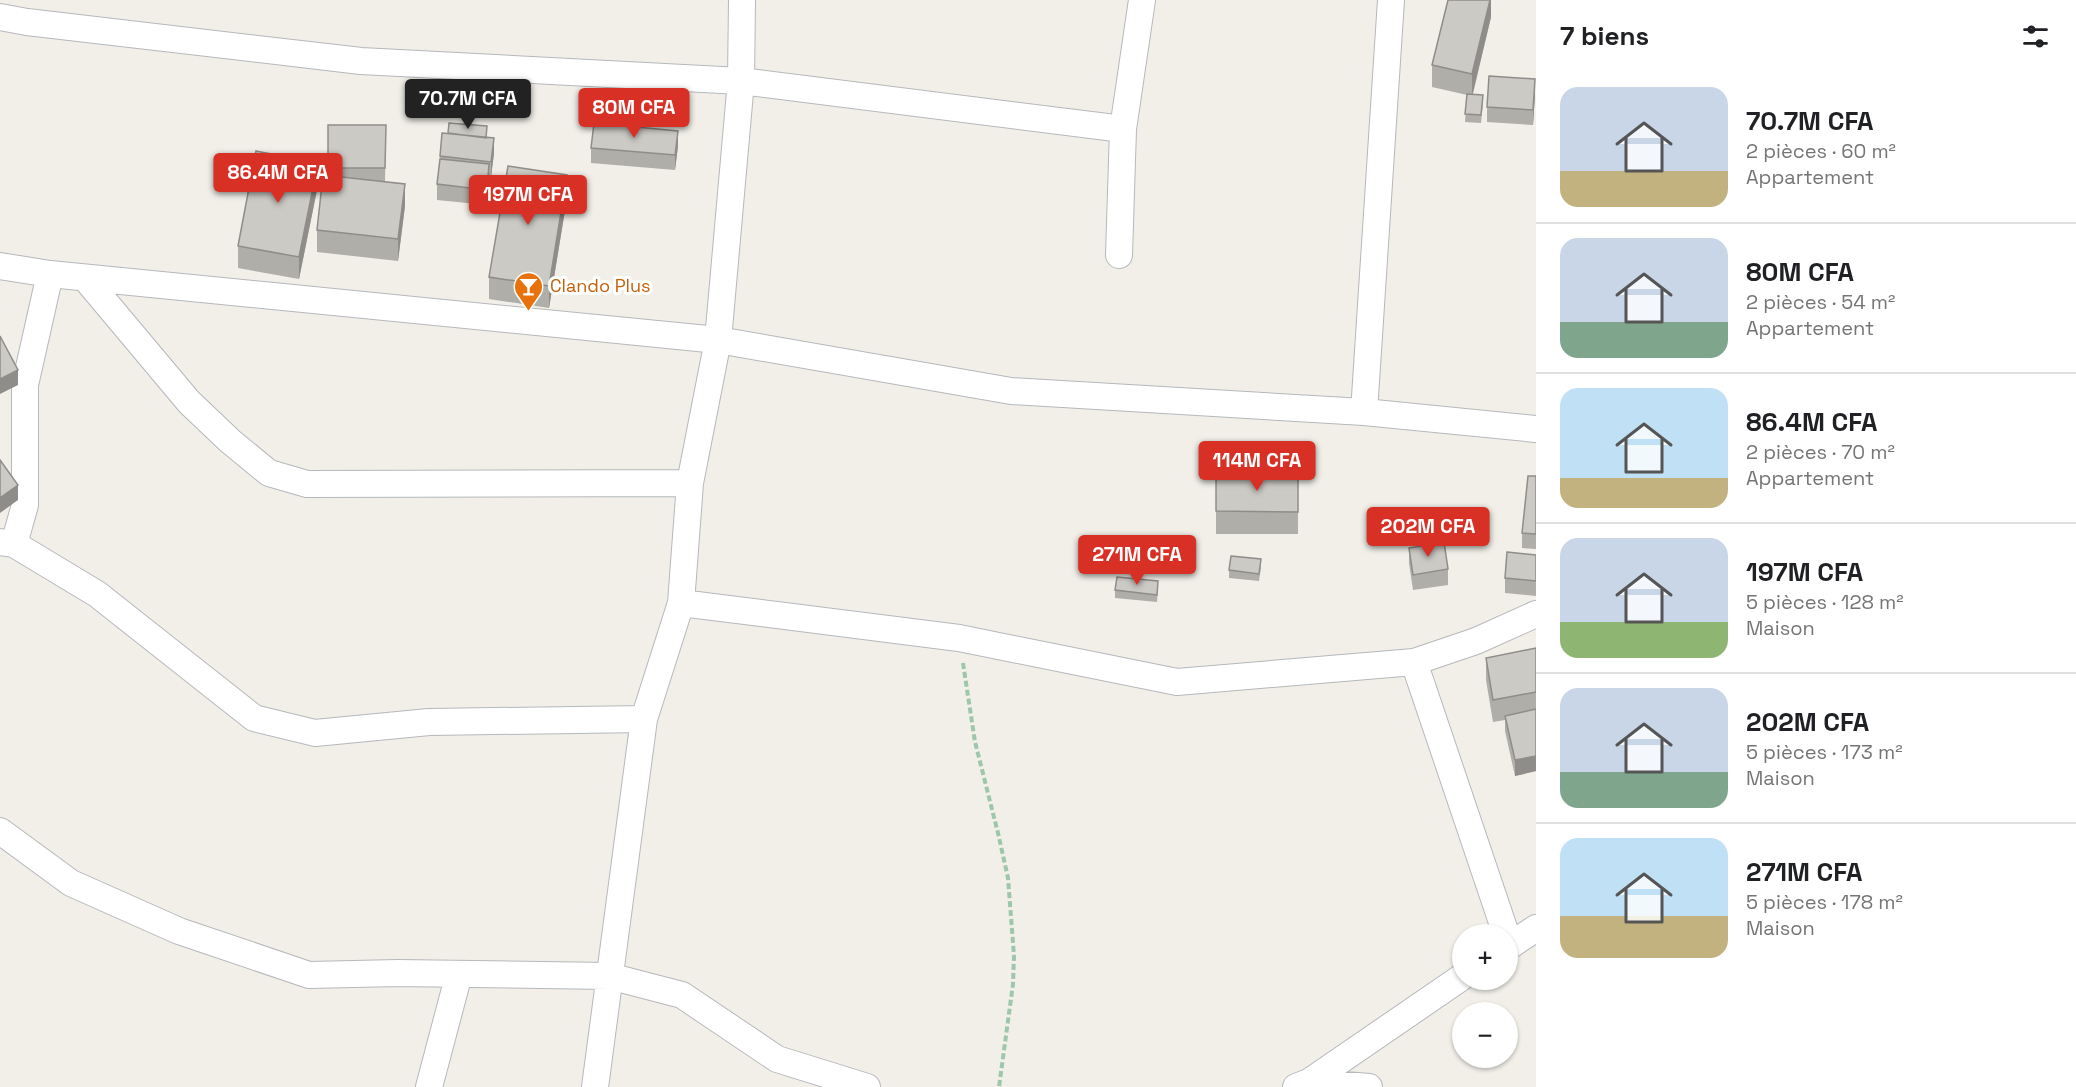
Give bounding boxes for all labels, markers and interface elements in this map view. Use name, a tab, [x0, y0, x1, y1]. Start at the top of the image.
text: 7 biens	[1560, 19, 1649, 53]
icon: filters	[2019, 20, 2052, 53]
pin: 70.7M CFA	[399, 79, 537, 130]
text: 70.7M CFA	[419, 85, 517, 111]
pin: 80M CFA	[579, 88, 689, 139]
text: 80M CFA	[592, 94, 676, 120]
text: 70.7M CFA	[1746, 104, 1874, 138]
icon: home	[1608, 111, 1680, 183]
text: 2 pièces · 60 m²	[1746, 138, 1896, 164]
pin: 86.4M CFA	[209, 153, 347, 204]
text: 86.4M CFA	[227, 159, 329, 185]
text: Appartement	[1746, 164, 1874, 190]
pin: 197M CFA	[466, 175, 590, 226]
text: 197M CFA	[483, 181, 573, 207]
text: 80M CFA	[1746, 255, 1854, 289]
icon: home	[1608, 262, 1680, 334]
bar icon: Clando Plus	[513, 270, 545, 312]
place label: Clando Plus	[550, 274, 650, 297]
text: 2 pièces · 54 m²	[1746, 289, 1895, 315]
text: Appartement	[1746, 315, 1874, 341]
text: 86.4M CFA	[1746, 405, 1877, 439]
icon: home	[1608, 412, 1680, 484]
text: 2 pièces · 70 m²	[1746, 439, 1895, 465]
pin: 114M CFA	[1195, 441, 1319, 492]
text: 114M CFA	[1213, 447, 1301, 473]
text: Appartement	[1746, 465, 1874, 491]
pin: 202M CFA	[1366, 507, 1490, 558]
text: 202M CFA	[1381, 513, 1475, 539]
pin: 271M CFA	[1075, 535, 1199, 586]
text: 271M CFA	[1092, 541, 1182, 567]
text: 197M CFA	[1746, 555, 1863, 589]
icon: home	[1608, 562, 1680, 634]
text: 5 pièces · 128 m²	[1746, 589, 1904, 615]
text: Maison	[1746, 615, 1815, 641]
text: 202M CFA	[1746, 705, 1869, 739]
icon: home	[1608, 712, 1680, 784]
text: 5 pièces · 173 m²	[1746, 739, 1902, 765]
text: Maison	[1746, 765, 1815, 791]
text: 271M CFA	[1746, 855, 1863, 889]
icon: home	[1608, 862, 1680, 934]
text: 5 pièces · 178 m²	[1746, 889, 1903, 915]
text: Maison	[1746, 915, 1815, 941]
map controls	[1452, 924, 1518, 1068]
button: +	[1452, 924, 1518, 990]
button: −	[1452, 1002, 1518, 1068]

